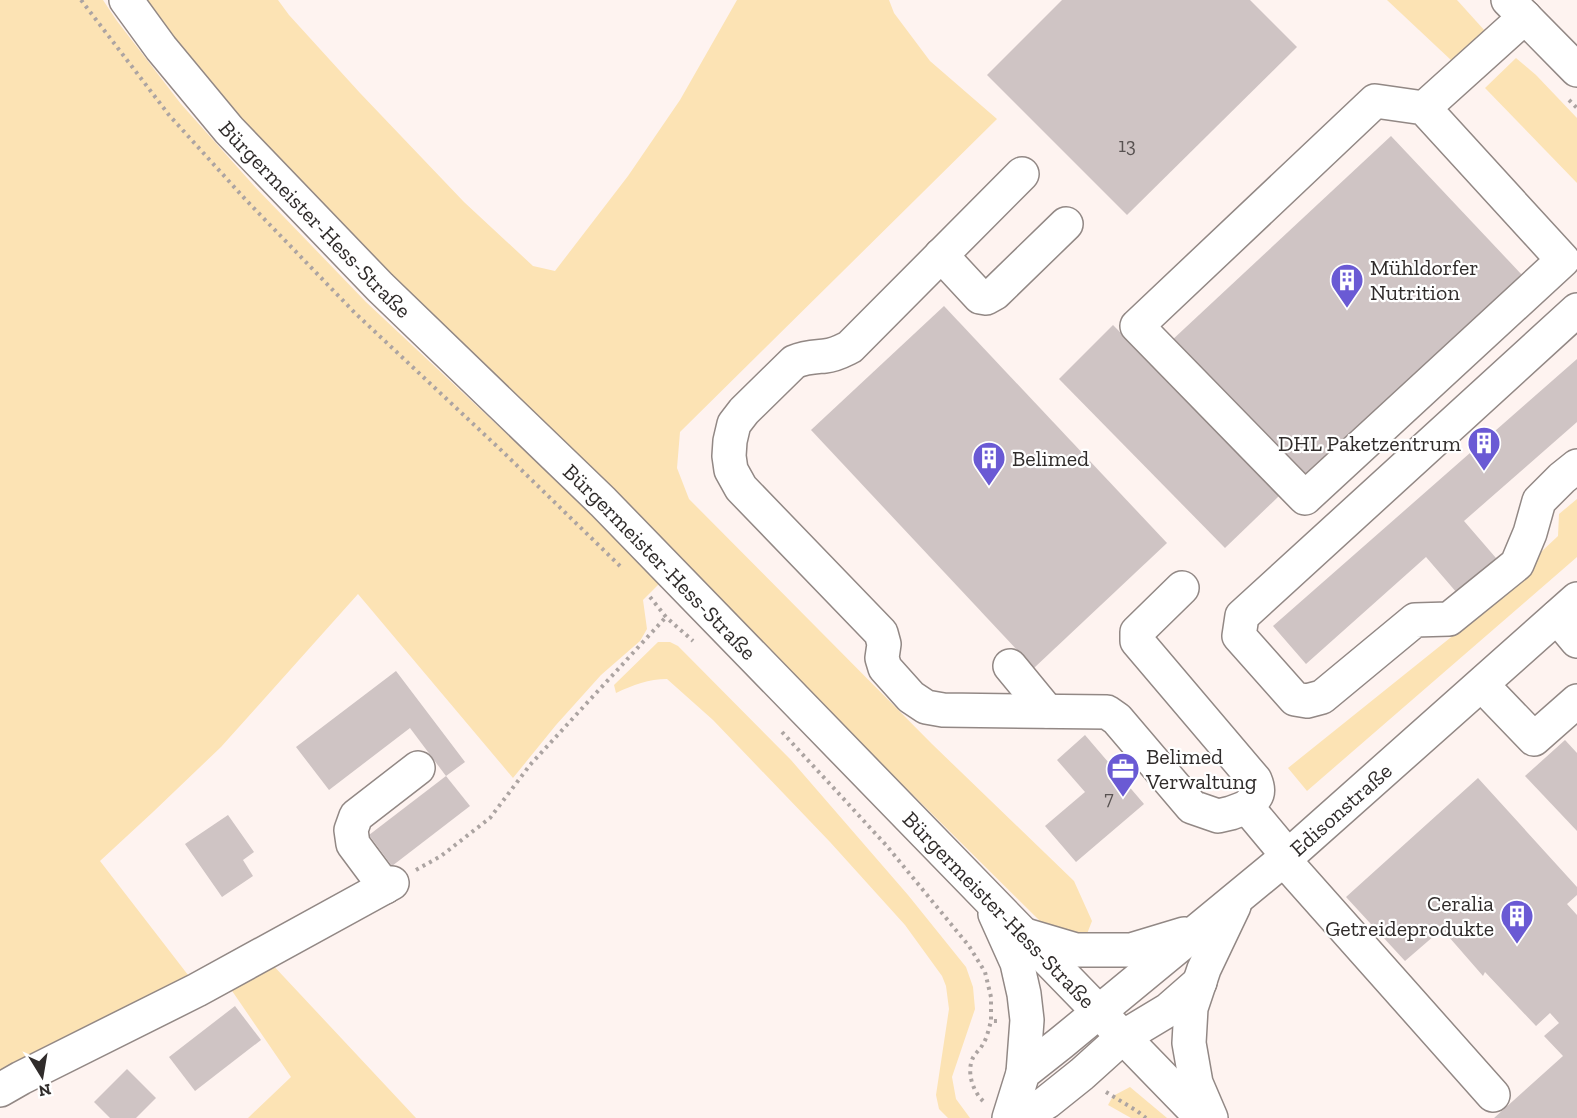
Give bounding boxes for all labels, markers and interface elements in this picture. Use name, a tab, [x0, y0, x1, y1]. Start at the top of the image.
street label: Bürgermeister-Hess-Straße	[213, 115, 417, 324]
house number: 13	[1118, 133, 1136, 157]
place label: Mühldorfer Nutrition	[1370, 254, 1479, 306]
building icon: Mühldorfer Nutrition	[1329, 262, 1365, 309]
building icon: DHL Paketzentrum	[1466, 425, 1502, 472]
place label: DHL Paketzentrum	[1278, 430, 1461, 457]
building icon: Belimed	[971, 440, 1007, 487]
place label: Belimed	[1012, 445, 1089, 472]
street label: Bürgermeister-Hess-Straße	[557, 458, 762, 666]
place label: Belimed Verwaltung	[1145, 743, 1257, 795]
office icon: Belimed Verwaltung	[1105, 751, 1141, 798]
street label: Edisonstraße	[1284, 757, 1397, 862]
house number: 7	[1104, 786, 1114, 810]
street label: Bürgermeister-Hess-Straße	[897, 806, 1101, 1014]
place label: Ceralia Getreideprodukte	[1325, 890, 1494, 942]
building icon: Ceralia Getreideprodukte	[1499, 898, 1535, 945]
north arrow	[12, 1046, 72, 1106]
text: N	[37, 1080, 53, 1101]

